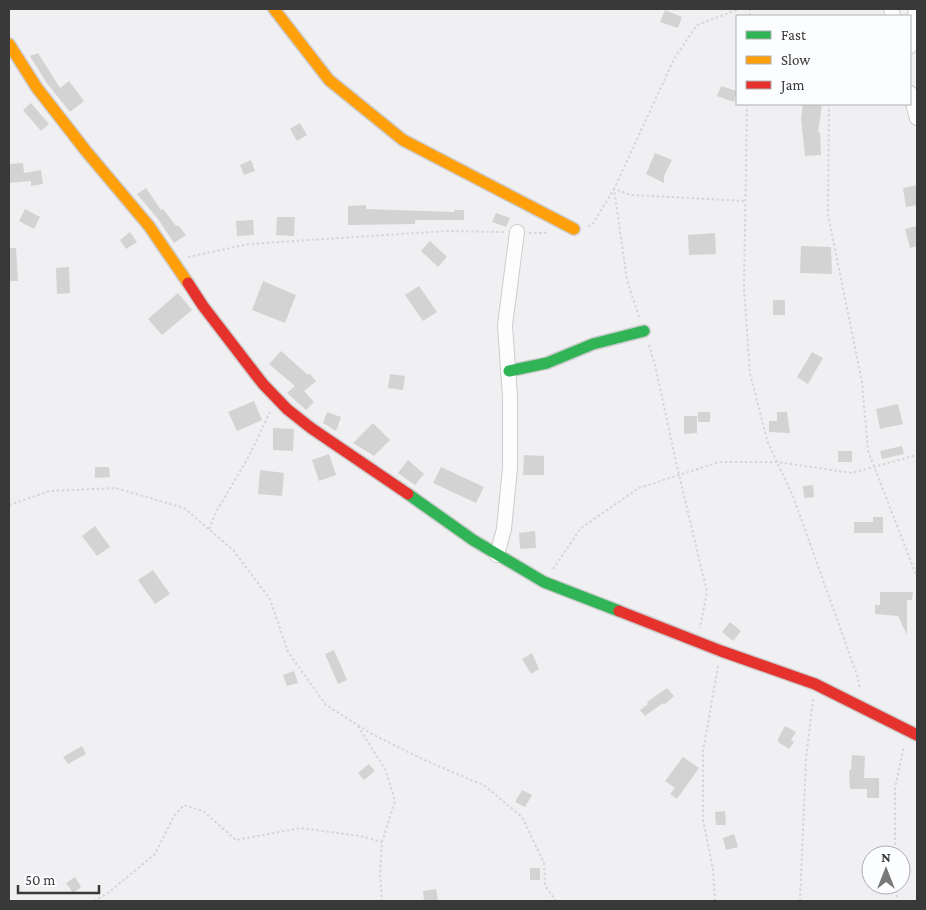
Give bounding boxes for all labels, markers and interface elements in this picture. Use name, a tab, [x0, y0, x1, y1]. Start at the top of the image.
legend	[736, 15, 911, 105]
text: Fast	[781, 27, 807, 43]
text: Slow	[781, 52, 811, 68]
text: Jam	[779, 77, 804, 94]
north arrow	[861, 845, 911, 895]
text: N	[881, 849, 891, 865]
scale bar	[18, 862, 99, 894]
text: 50 m	[25, 872, 55, 888]

